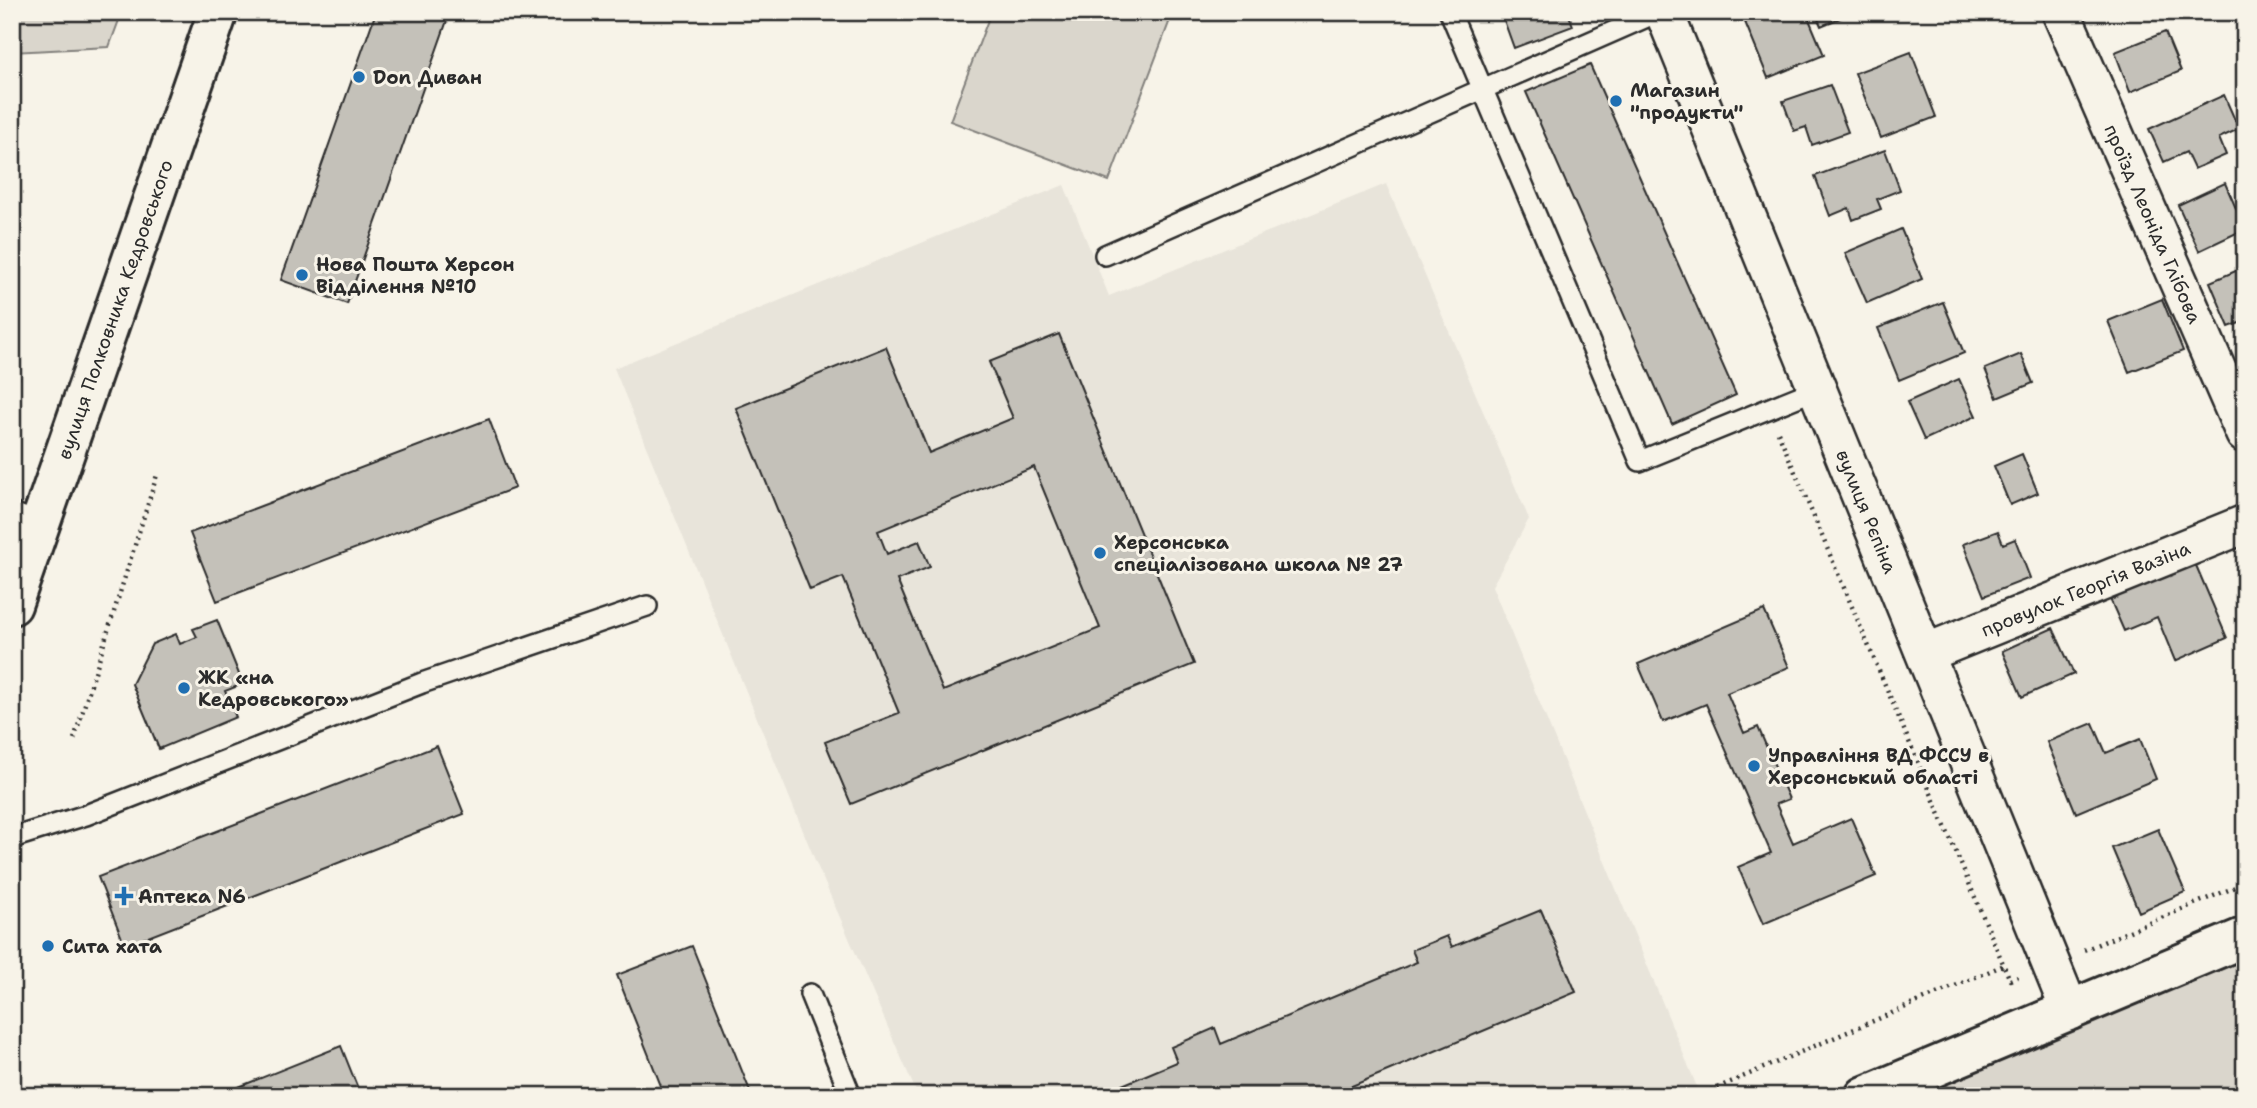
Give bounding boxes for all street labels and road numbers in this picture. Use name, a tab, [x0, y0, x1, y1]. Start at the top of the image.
street label: проїзд Леоніда Глібова	[2098, 120, 2207, 328]
street label: вулиця Полковника Кедровського	[52, 156, 179, 463]
street label: вулиця Рєпіна	[1830, 446, 1903, 577]
street label: провулок Георгія Вазіна	[1977, 535, 2194, 642]

